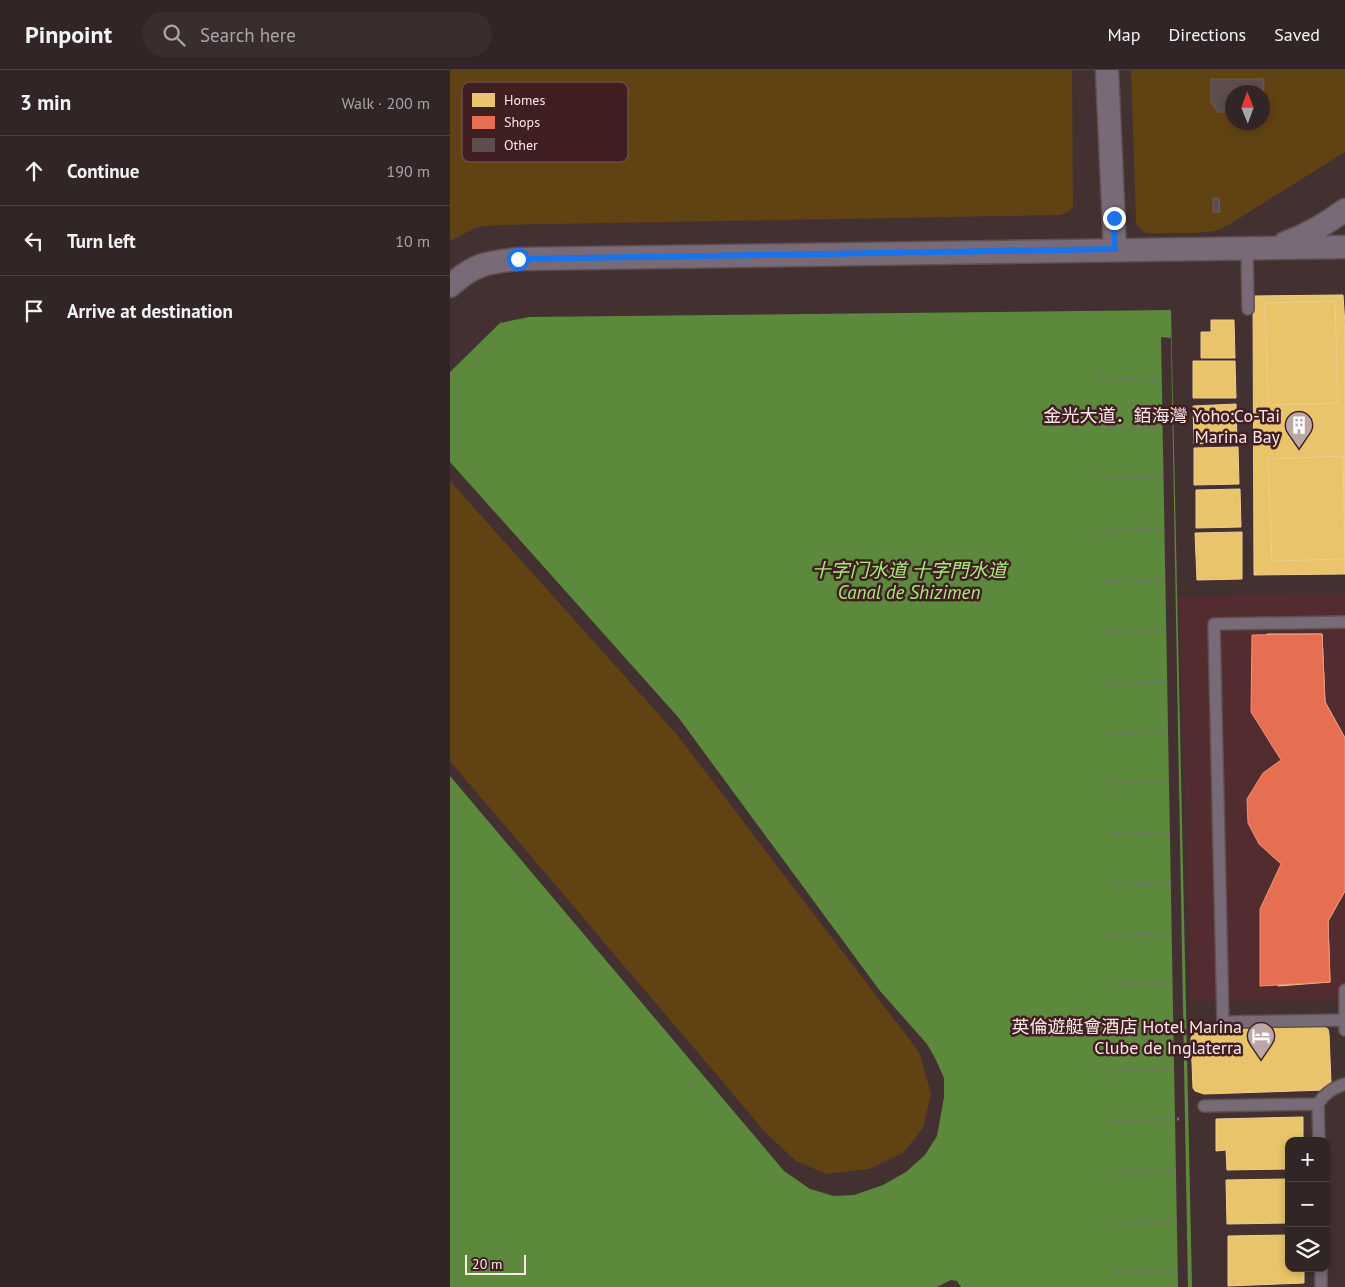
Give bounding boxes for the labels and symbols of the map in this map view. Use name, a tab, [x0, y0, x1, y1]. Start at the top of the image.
legend	[462, 82, 628, 162]
north arrow	[1225, 85, 1270, 130]
text: Homes	[504, 91, 545, 109]
text: Shops	[504, 113, 540, 131]
text: Other	[504, 136, 538, 154]
route end	[1103, 207, 1126, 230]
route start	[507, 248, 530, 271]
place label: 金光大道．銆海灣 Yoho:Co-Tai Marina Bay	[1043, 404, 1281, 448]
building icon: 金光大道．銆海灣 Yoho:Co-Tai Marina Bay	[1284, 410, 1314, 449]
water label: 十字门水道 十字門水道 Canal de Shizimen	[811, 558, 1010, 604]
place label: 英倫遊艇會酒店 Hotel Marina Clube de Inglaterra	[1011, 1015, 1242, 1059]
hotel icon: 英倫遊艇會酒店 Hotel Marina Clube de Inglaterra	[1246, 1021, 1276, 1060]
scale bar	[465, 1252, 526, 1275]

